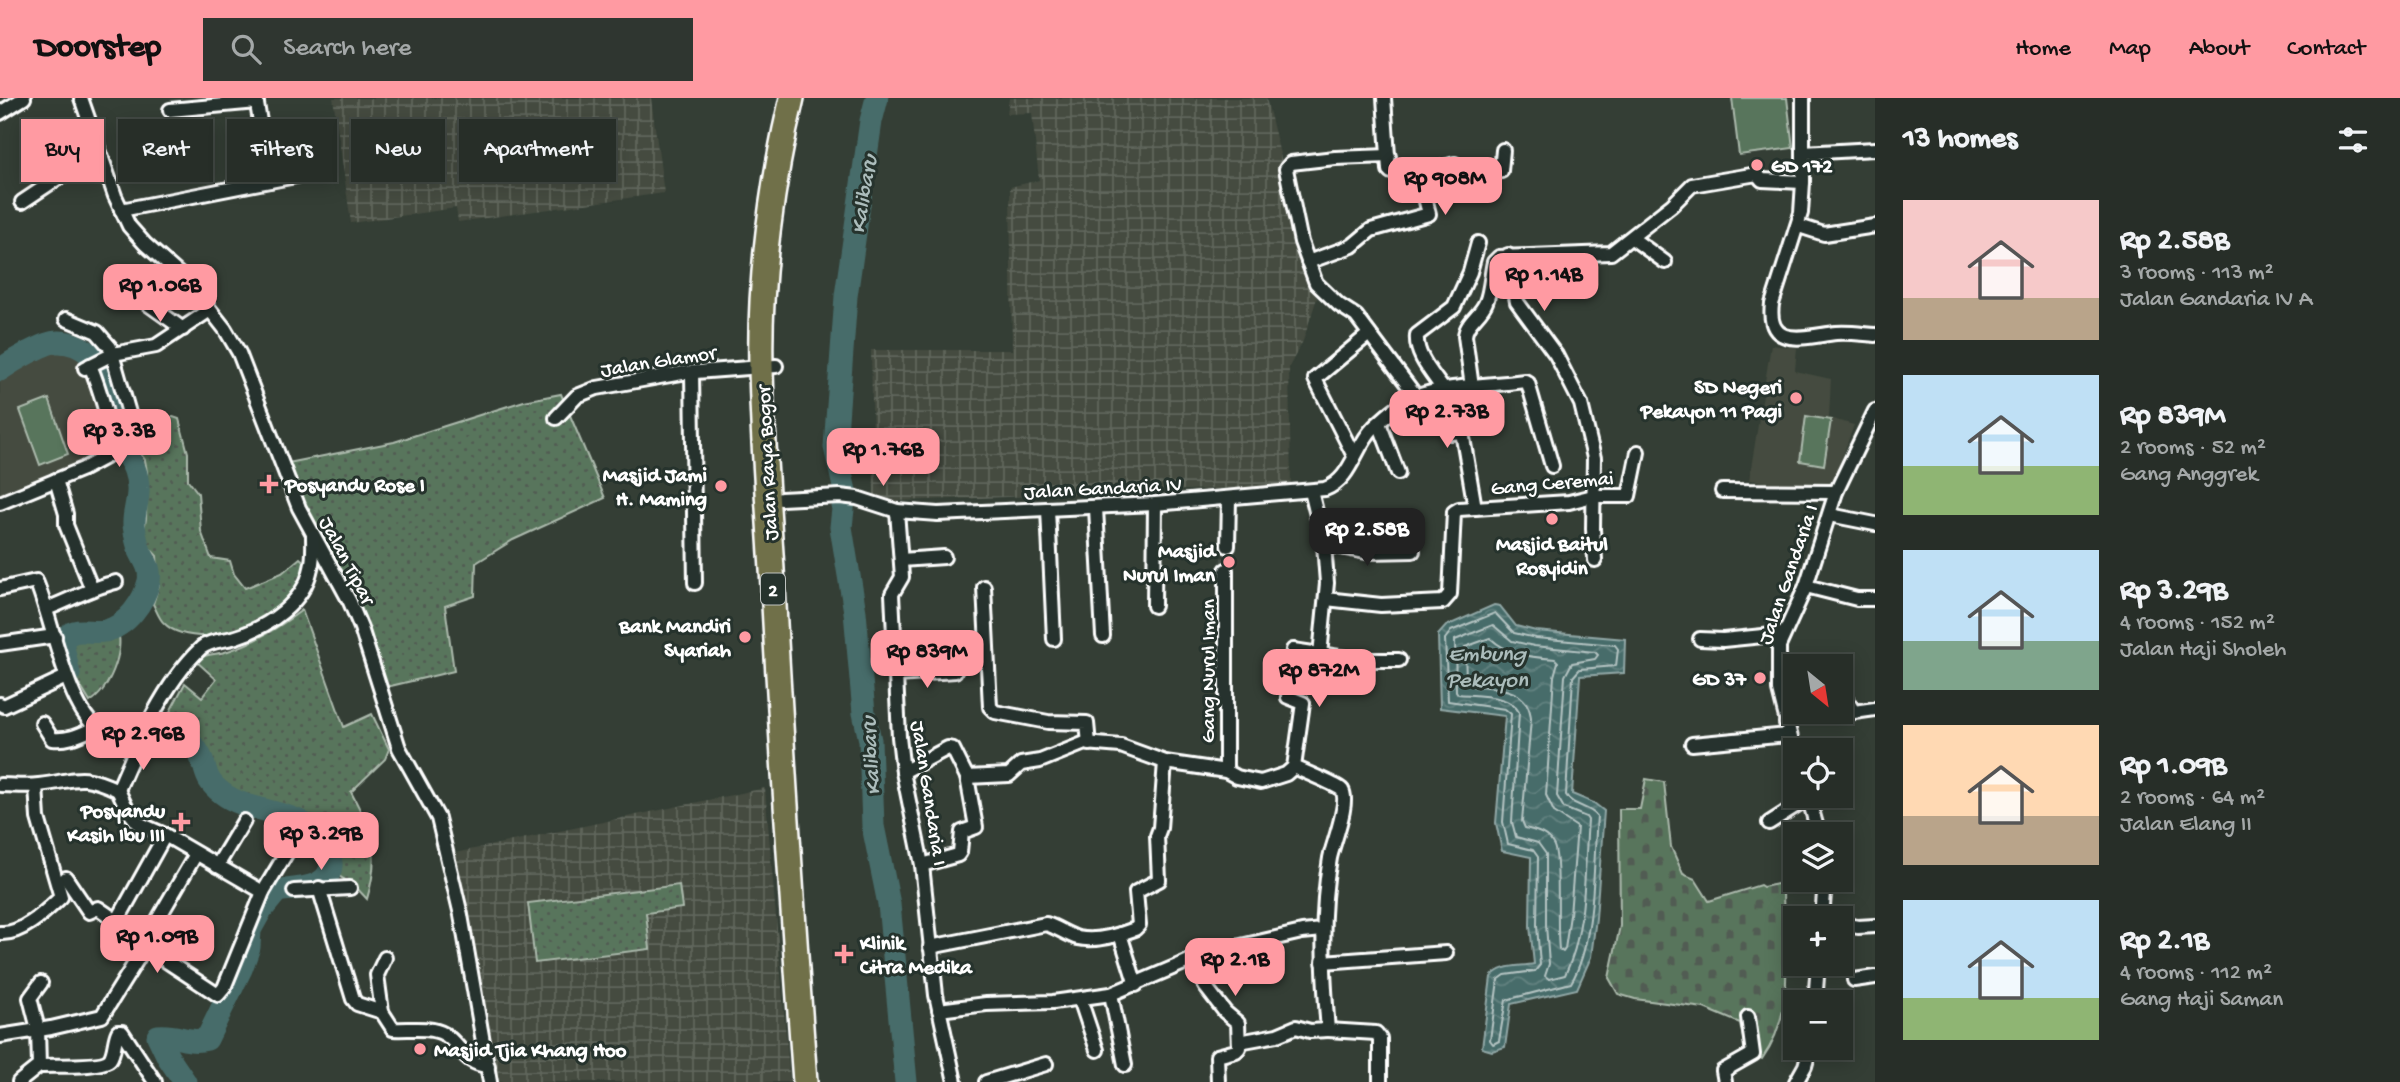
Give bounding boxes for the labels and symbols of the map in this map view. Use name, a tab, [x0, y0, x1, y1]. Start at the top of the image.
water label: Kalibaru	[846, 151, 885, 236]
place label: GD 172	[1771, 156, 1833, 181]
marker: GD 172	[1749, 157, 1765, 173]
pin: Rp 908M	[1380, 158, 1510, 217]
pin: Rp 1.14B	[1472, 254, 1616, 313]
pin: Rp 1.06B	[88, 264, 232, 324]
street label: Jalan Glamor	[599, 342, 720, 385]
place label: SD Negeri Pekayon 11 Pagi	[1640, 377, 1782, 426]
street label: Jalan Raya Bogor	[753, 383, 786, 541]
pin: Rp 2.73B	[1375, 390, 1519, 450]
marker: SD Negeri Pekayon 11 Pagi	[1788, 390, 1804, 406]
pin: Rp 3.3B	[54, 410, 184, 469]
pin: Rp 1.76B	[811, 428, 955, 488]
place label: Masjid Jami H. Maming	[603, 465, 707, 514]
street label: Gang Ceremai	[1490, 468, 1615, 503]
marker: Posyandu Rose I	[259, 474, 279, 494]
street label: Jalan Gandaria IV	[1024, 474, 1183, 507]
place label: Posyandu Rose I	[284, 475, 425, 500]
marker: Masjid Jami H. Maming	[713, 478, 729, 494]
street label: Jalan Gandaria I	[1755, 502, 1826, 648]
pin: Rp 2.58B	[1295, 508, 1439, 568]
marker: Masjid Baitul Rosyidin	[1544, 511, 1560, 527]
street label: Jalan Tipar	[311, 513, 379, 611]
place label: Masjid Baitul Rosyidin	[1496, 534, 1608, 583]
place label: Masjid Nurul Iman	[1123, 541, 1218, 590]
marker: Masjid Nurul Iman	[1221, 554, 1237, 570]
road number: 2	[761, 574, 785, 604]
street label: Gang Nurul Iman	[1198, 599, 1223, 743]
place label: Bank Mandiri Syariah	[618, 616, 732, 665]
marker: Bank Mandiri Syariah	[737, 629, 753, 645]
pin: Rp 839M	[862, 630, 992, 690]
water label: Embung Pekayon	[1446, 642, 1529, 695]
pin: Rp 872M	[1254, 650, 1384, 709]
north arrow	[1783, 654, 1853, 724]
place label: GD 37	[1692, 669, 1747, 694]
marker: GD 37	[1752, 670, 1768, 686]
pin: Rp 2.96B	[71, 712, 215, 772]
water label: Kalibaru	[856, 713, 889, 796]
street label: Jalan Gandaria I	[903, 719, 950, 868]
place label: Posyandu Kasih Ibu III	[66, 801, 165, 850]
marker: Posyandu Kasih Ibu III	[171, 812, 191, 832]
pin: Rp 3.29B	[249, 812, 393, 872]
pin: Rp 1.09B	[85, 916, 229, 975]
place label: Klinik Citra Medika	[859, 933, 973, 982]
pin: Rp 2.1B	[1170, 939, 1300, 998]
marker: Klinik Citra Medika	[834, 944, 854, 964]
place label: Masjid Tjia Khang Hoo	[434, 1040, 627, 1065]
marker: Masjid Tjia Khang Hoo	[412, 1041, 428, 1057]

